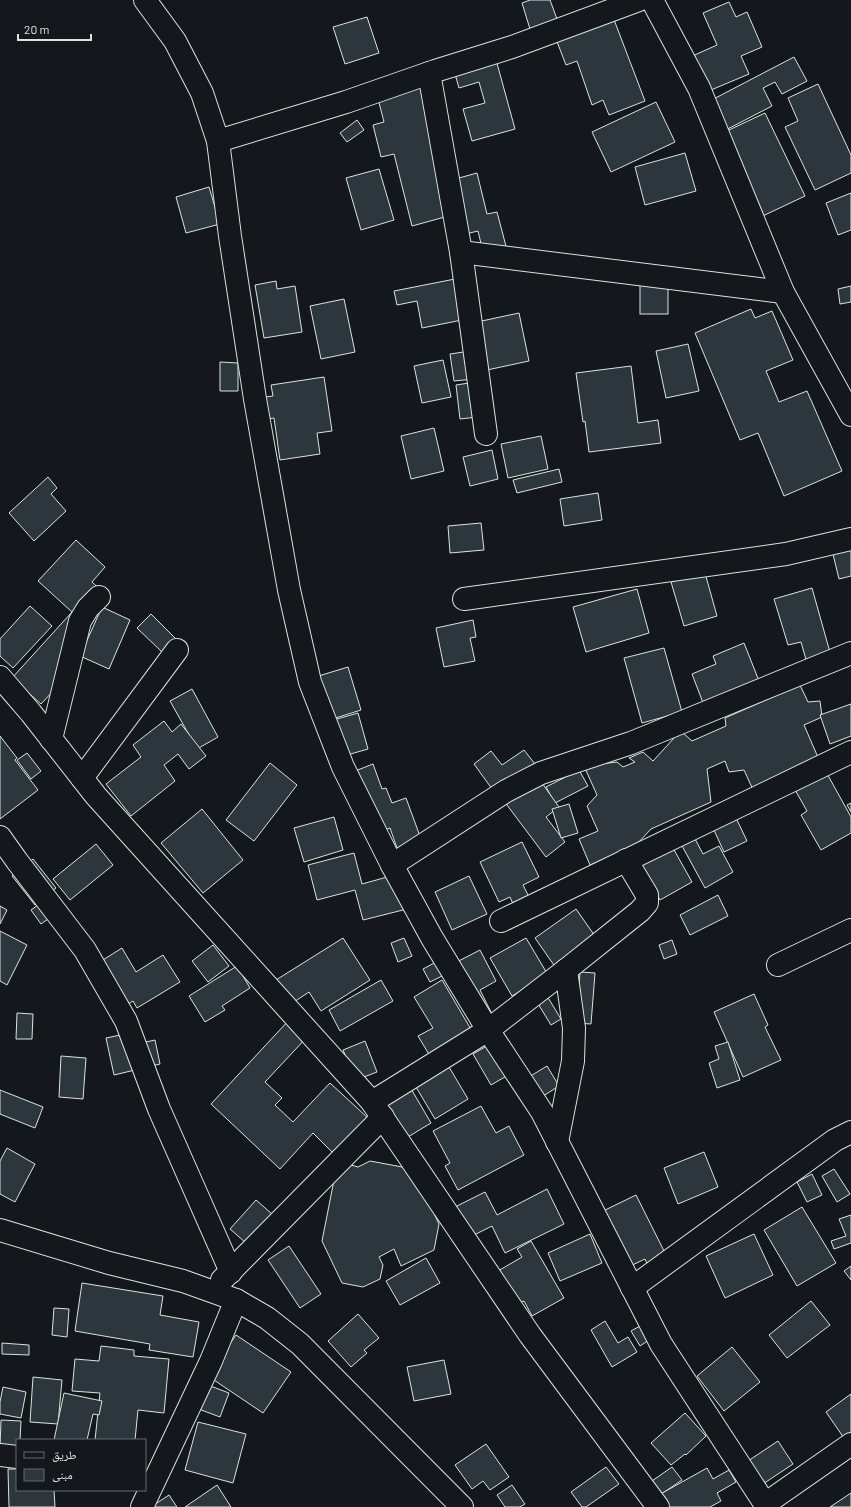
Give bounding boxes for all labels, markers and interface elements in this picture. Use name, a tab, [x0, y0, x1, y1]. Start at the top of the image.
scale bar	[18, 16, 91, 42]
text: 20 m	[24, 22, 50, 36]
legend	[16, 1439, 146, 1491]
text: طريق	[52, 1447, 77, 1462]
text: مبنى	[52, 1467, 73, 1482]

